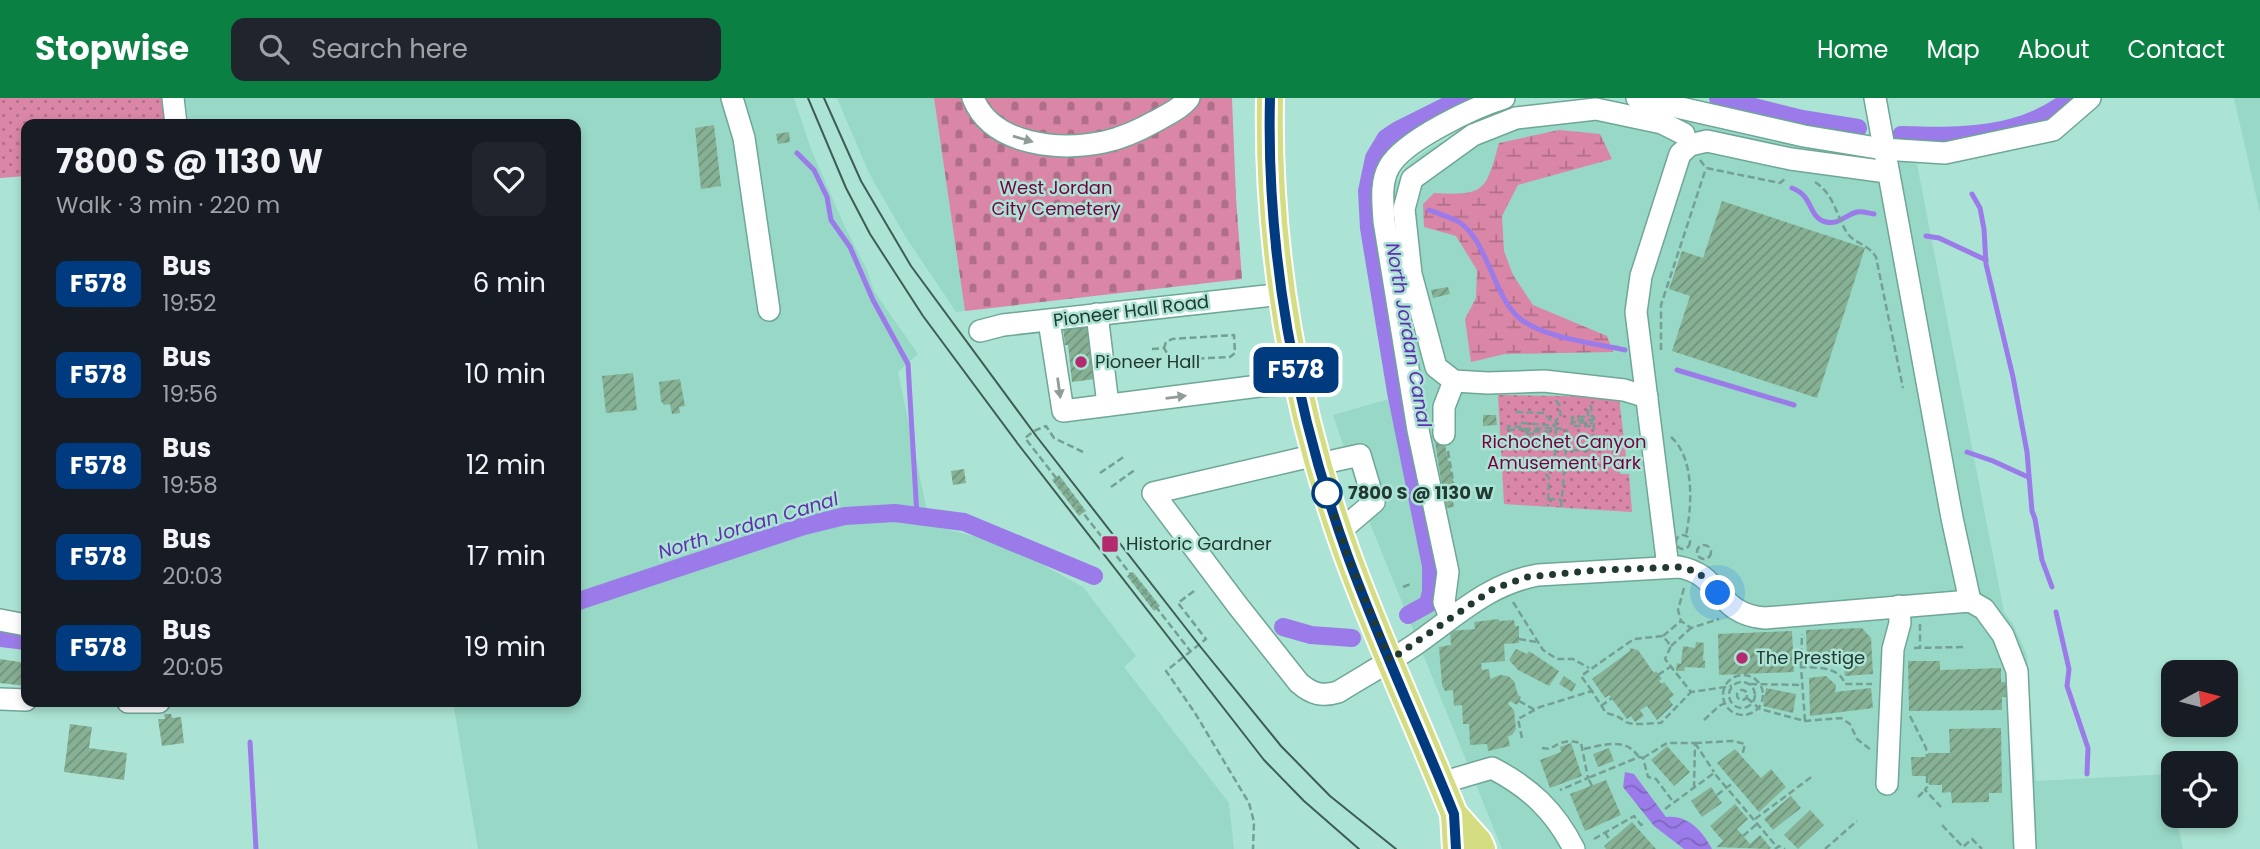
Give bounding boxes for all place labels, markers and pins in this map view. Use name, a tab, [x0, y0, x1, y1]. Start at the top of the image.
place label: Pioneer Hall	[1095, 349, 1200, 374]
marker: Pioneer Hall	[1073, 354, 1089, 370]
marker: 7800 S @ 1130 W	[1312, 478, 1342, 508]
place label: 7800 S @ 1130 W	[1348, 480, 1494, 505]
place label: Historic Gardner	[1126, 531, 1272, 556]
marker: Historic Gardner	[1100, 534, 1120, 554]
place label: The Prestige	[1756, 645, 1865, 670]
marker: The Prestige	[1734, 650, 1750, 666]

